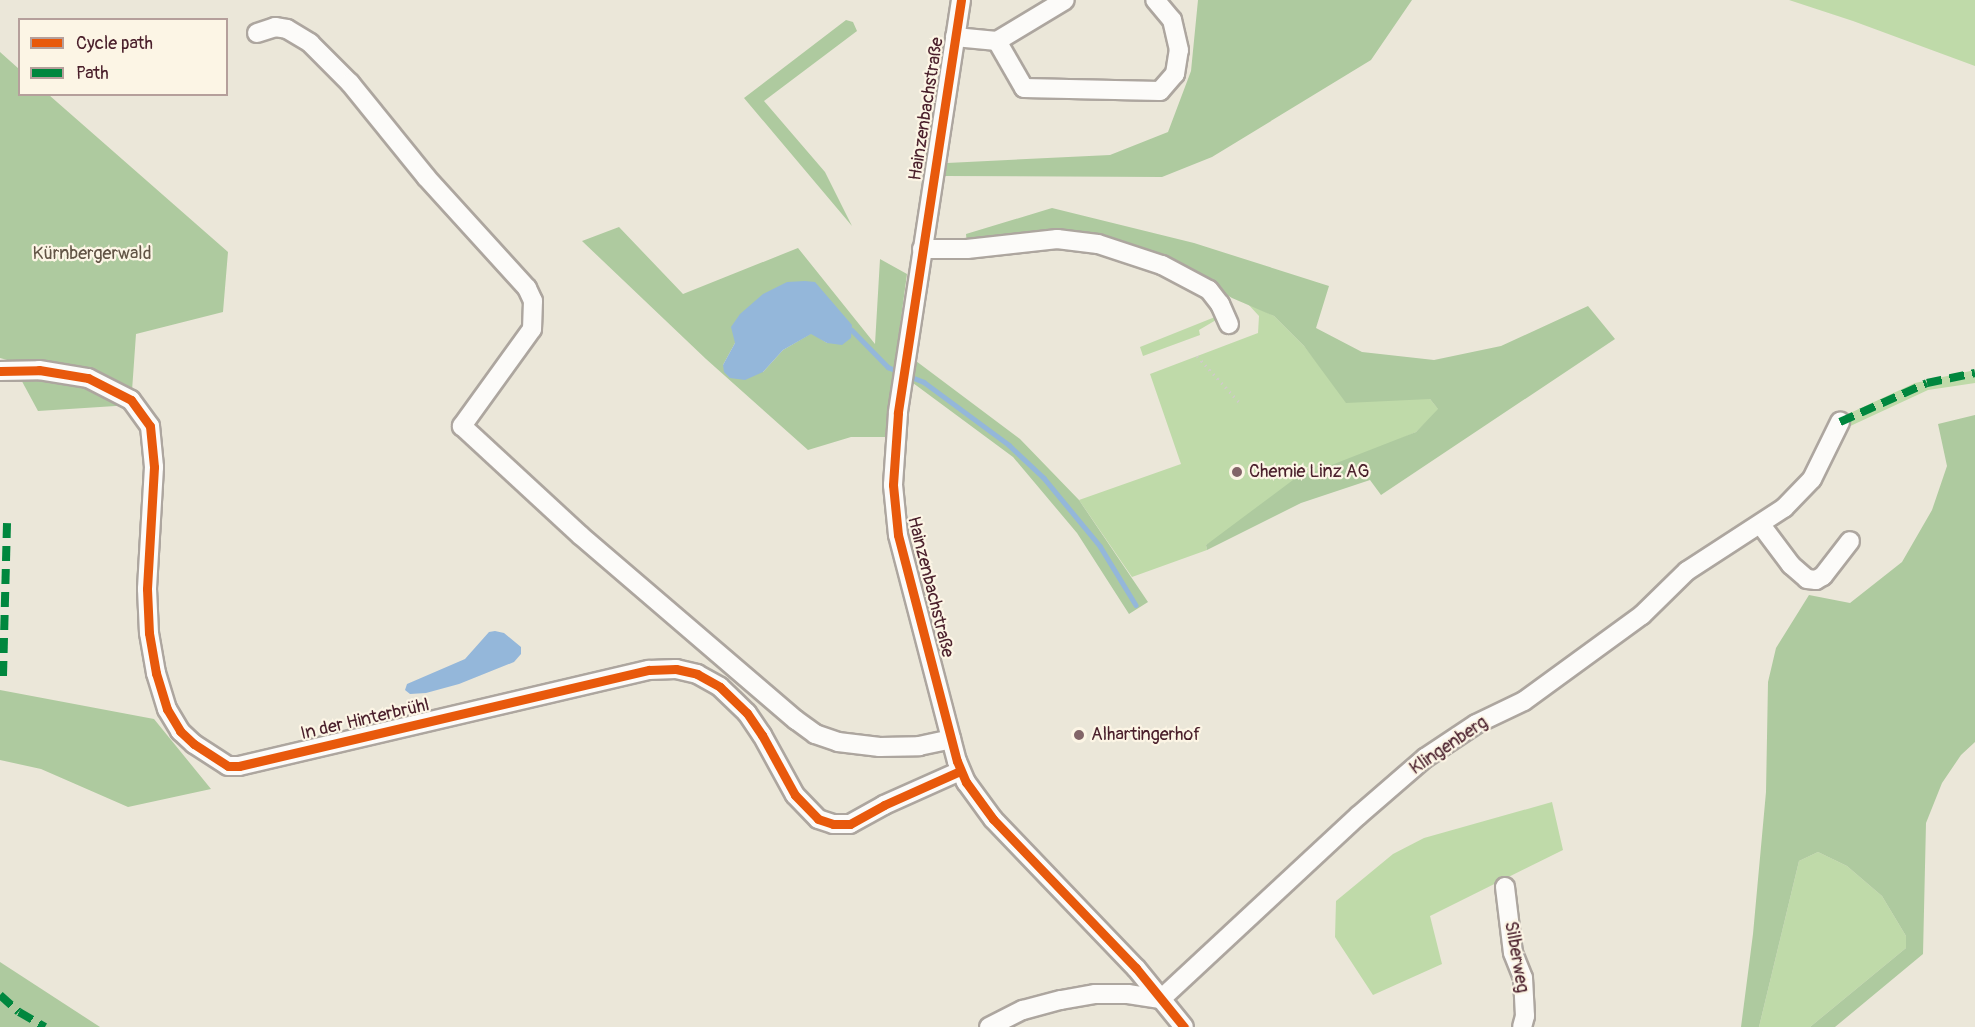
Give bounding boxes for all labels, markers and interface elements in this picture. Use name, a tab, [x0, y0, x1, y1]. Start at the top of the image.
legend	[18, 18, 228, 96]
text: Cycle path	[76, 32, 153, 55]
street label: Hainzenbachstraße	[905, 36, 949, 182]
text: Path	[76, 62, 109, 85]
park label: Kürnbergerwald	[33, 243, 151, 265]
place label: Chemie Linz AG	[1249, 461, 1369, 483]
marker: Chemie Linz AG	[1230, 465, 1244, 479]
street label: Hainzenbachstraße	[902, 514, 958, 660]
street label: In der Hinterbrühl	[298, 695, 432, 745]
street label: Klingenberg	[1406, 712, 1492, 780]
place label: Alhartingerhof	[1091, 724, 1200, 746]
marker: Alhartingerhof	[1072, 728, 1086, 742]
street label: Silberweg	[1499, 920, 1533, 994]

